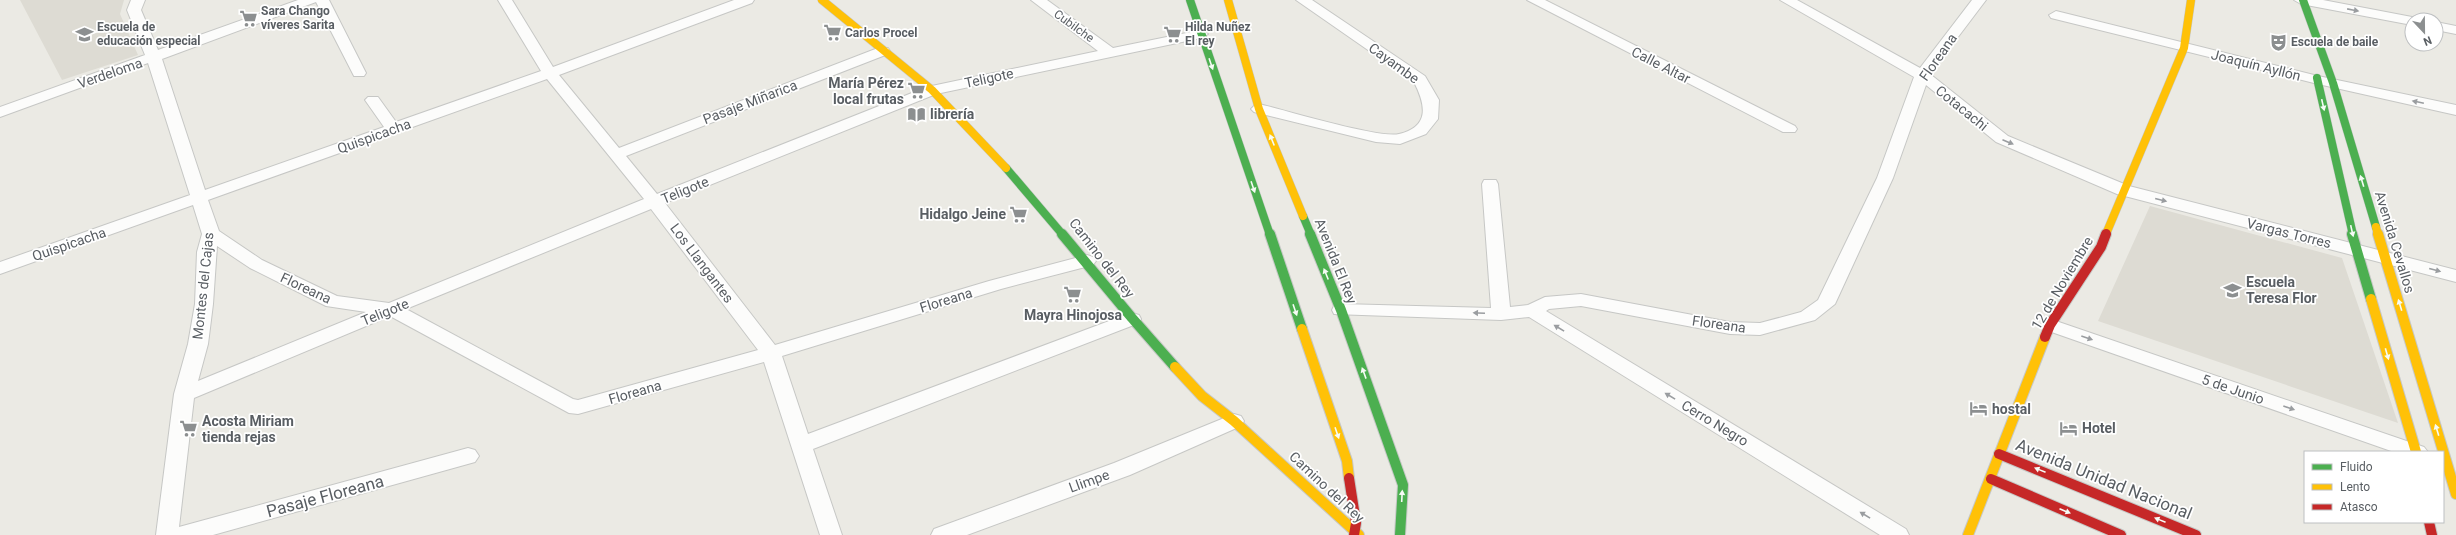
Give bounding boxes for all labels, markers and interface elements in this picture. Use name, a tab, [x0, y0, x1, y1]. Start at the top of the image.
place label: Sara Chango víveres Sarita	[261, 4, 335, 32]
street label: Cubilche	[1051, 7, 1097, 45]
one-way arrow	[2347, 7, 2359, 13]
supermarket icon: Sara Chango víveres Sarita	[238, 8, 258, 28]
north arrow	[2404, 12, 2444, 52]
place label: Escuela de educación especial	[97, 20, 200, 48]
place label: Hilda Nuñez El rey	[1185, 20, 1250, 48]
supermarket icon: Carlos Procel	[822, 23, 842, 43]
school or university icon: Escuela de educación especial	[74, 24, 94, 44]
supermarket icon: Hilda Nuñez El rey	[1162, 24, 1182, 44]
place label: Carlos Procel	[845, 26, 917, 40]
street label: Floreana	[1916, 30, 1960, 84]
theatre icon: Escuela de baile	[2268, 32, 2288, 52]
text: N	[2421, 33, 2434, 48]
place label: Escuela de baile	[2291, 35, 2379, 49]
street label: Cayambe	[1366, 39, 1422, 87]
street label: Calle Altar	[1629, 43, 1693, 87]
street label: Joaquín Ayllón	[2210, 46, 2302, 84]
street label: Verdeloma	[76, 54, 144, 92]
one-way arrow	[1208, 58, 1214, 70]
street label: Teligote	[963, 65, 1015, 91]
place label: María Pérez local frutas	[828, 75, 904, 107]
street label: Pasaje Miñarica	[701, 77, 799, 127]
supermarket icon: María Pérez local frutas	[907, 81, 927, 101]
street label: Cotacachi	[1933, 82, 1991, 134]
one-way arrow	[2412, 98, 2424, 104]
one-way arrow	[2321, 99, 2327, 111]
library icon: librería	[907, 104, 927, 124]
place label: librería	[930, 106, 975, 122]
street label: Quispicacha	[335, 115, 413, 157]
one-way arrow	[1268, 134, 1274, 146]
one-way arrow	[2002, 139, 2014, 145]
street label: Teligote	[659, 173, 711, 207]
one-way arrow	[2359, 174, 2365, 186]
one-way arrow	[1250, 181, 1256, 193]
street label: Avenida Cevallos	[2372, 189, 2418, 295]
one-way arrow	[2155, 197, 2167, 203]
supermarket icon: Hidalgo Jeine	[1009, 204, 1029, 224]
place label: Hidalgo Jeine	[919, 206, 1006, 222]
street label: Camino del Rey	[1066, 215, 1138, 301]
street label: Vargas Torres	[2245, 215, 2333, 251]
street label: Avenida El Rey	[1312, 216, 1360, 306]
street label: Los Llangantes	[667, 220, 737, 306]
street label: Quispicacha	[30, 224, 108, 264]
one-way arrow	[2350, 225, 2356, 238]
street label: Montes del Cajas	[189, 232, 217, 340]
street label: 12 de Noviembre	[2028, 234, 2096, 332]
one-way arrow	[1323, 267, 1329, 279]
one-way arrow	[2428, 268, 2441, 274]
street label: Floreana	[278, 269, 334, 307]
place label: Escuela Teresa Flor	[2246, 274, 2317, 306]
school or university icon: Escuela Teresa Flor	[2223, 280, 2243, 300]
street label: Floreana	[918, 284, 974, 316]
supermarket icon: Mayra Hinojosa	[1063, 285, 1083, 305]
street label: Teligote	[359, 295, 411, 329]
one-way arrow	[2396, 299, 2402, 311]
one-way arrow	[1292, 304, 1298, 316]
place label: Mayra Hinojosa	[1024, 307, 1123, 323]
one-way arrow	[1472, 310, 1485, 316]
street label: Floreana	[1691, 312, 1747, 336]
one-way arrow	[1554, 324, 1564, 332]
one-way arrow	[2081, 335, 2093, 341]
one-way arrow	[2384, 349, 2390, 361]
one-way arrow	[1361, 366, 1367, 378]
street label: 5 de Junio	[2200, 371, 2266, 407]
street label: Floreana	[607, 377, 663, 407]
one-way arrow	[1664, 392, 1676, 399]
street label: Cerro Negro	[1679, 397, 1751, 449]
hotel icon: hostal	[1969, 399, 1989, 419]
place label: hostal	[1992, 401, 2031, 417]
one-way arrow	[2283, 405, 2295, 411]
place label: Acosta Miriam tienda rejas	[202, 413, 294, 445]
hotel icon: Hotel	[2059, 418, 2079, 438]
supermarket icon: Acosta Miriam tienda rejas	[179, 419, 199, 439]
place label: Hotel	[2082, 420, 2116, 436]
one-way arrow	[2434, 423, 2440, 435]
one-way arrow	[1334, 427, 1340, 439]
street label: Avenida Unidad Nacional	[2013, 434, 2195, 524]
street label: Camino del Rey	[1286, 448, 1368, 526]
legend	[2304, 451, 2444, 523]
text: Fluido	[2340, 460, 2373, 474]
street label: Llimpe	[1067, 466, 1111, 496]
one-way arrow	[2033, 467, 2045, 473]
street label: Pasaje Floreana	[264, 471, 386, 521]
text: Lento	[2340, 480, 2370, 494]
one-way arrow	[1399, 490, 1406, 502]
text: Atasco	[2340, 500, 2378, 514]
one-way arrow	[2060, 508, 2071, 514]
one-way arrow	[1859, 511, 1871, 518]
one-way arrow	[2154, 517, 2165, 523]

